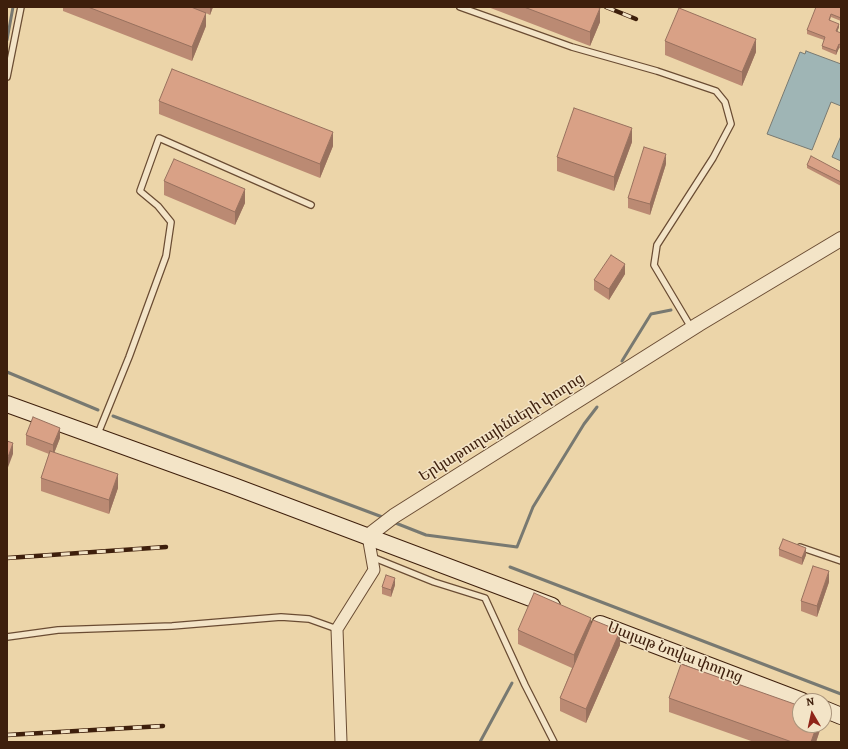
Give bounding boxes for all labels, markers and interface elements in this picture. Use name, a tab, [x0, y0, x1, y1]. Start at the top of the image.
street label: Երկաթուղայինների փողոց	[416, 370, 588, 486]
street label: Սայաթ Նովա փողոց	[605, 619, 745, 687]
north arrow	[792, 693, 832, 733]
text: N	[805, 694, 815, 710]

